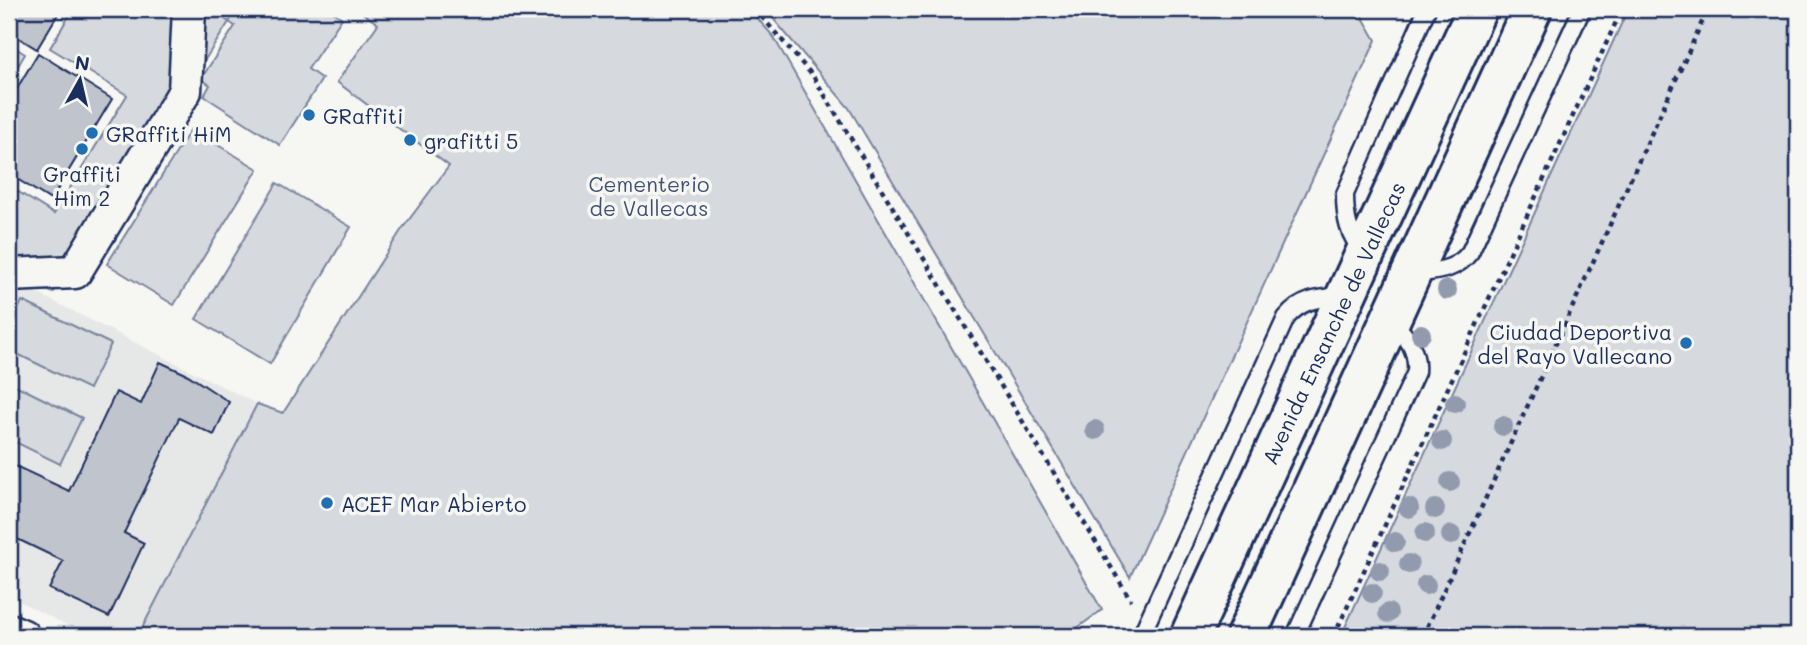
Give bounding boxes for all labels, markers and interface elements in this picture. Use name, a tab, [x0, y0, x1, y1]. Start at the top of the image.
north arrow	[46, 46, 116, 116]
text: N	[74, 49, 91, 76]
place label: GRaffiti	[323, 102, 404, 129]
marker: GRaffiti	[301, 107, 317, 123]
place label: GRaffiti HiM	[106, 120, 231, 147]
marker: GRaffiti HiM	[84, 125, 100, 141]
place label: grafitti 5	[424, 127, 518, 154]
marker: grafitti 5	[402, 132, 418, 148]
marker: Graffiti Him 2	[74, 141, 90, 157]
place label: Graffiti Him 2	[43, 160, 121, 211]
park label: Cementerio de Vallecas	[588, 170, 710, 221]
street label: Avenida Ensanche de Vallecas	[1255, 177, 1411, 469]
place label: Ciudad Deportiva del Rayo Vallecano	[1477, 318, 1672, 369]
marker: Ciudad Deportiva del Rayo Vallecano	[1678, 335, 1694, 351]
place label: ACEF Mar Abierto	[341, 490, 526, 517]
marker: ACEF Mar Abierto	[319, 495, 335, 511]

